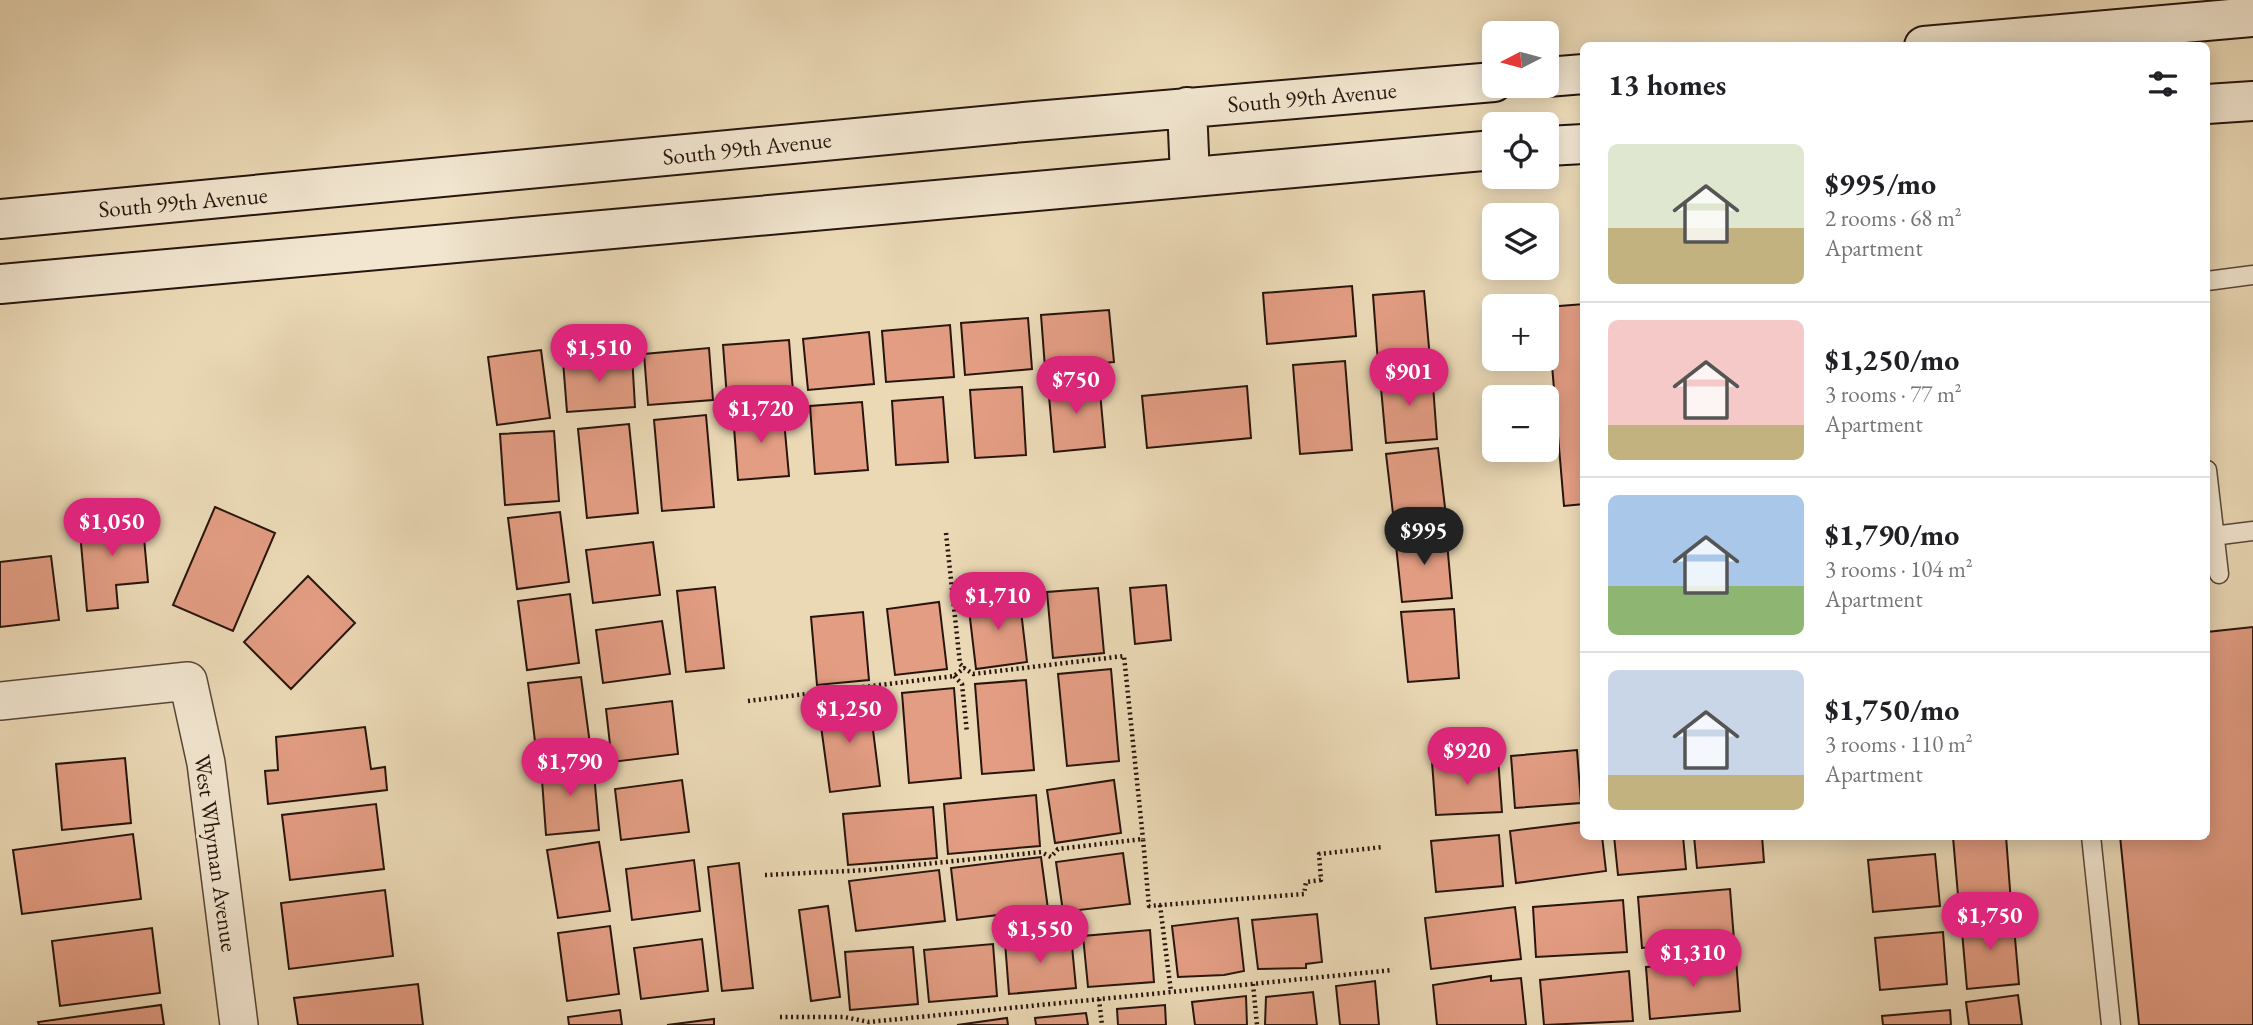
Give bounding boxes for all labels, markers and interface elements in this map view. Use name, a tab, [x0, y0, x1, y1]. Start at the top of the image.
north arrow	[1482, 21, 1559, 98]
map controls	[1482, 21, 1559, 462]
text: 13 homes	[1608, 65, 1726, 104]
icon: filters	[2144, 65, 2182, 103]
street label: South 99th Avenue	[1226, 75, 1398, 119]
button: locate	[1482, 112, 1559, 189]
street label: South 99th Avenue	[661, 124, 833, 172]
text: $995/mo	[1825, 164, 1936, 203]
icon: home	[1664, 172, 1748, 256]
street label: South 99th Avenue	[97, 180, 269, 224]
button: layers	[1482, 203, 1559, 280]
text: 2 rooms · 68 m²	[1825, 203, 1962, 233]
text: Apartment	[1825, 233, 1923, 263]
button: +	[1482, 294, 1559, 371]
pin: $1,510	[542, 324, 656, 384]
text: $1,510	[567, 332, 631, 362]
text: $1,250/mo	[1825, 340, 1959, 379]
pin: $901	[1368, 348, 1450, 408]
icon: home	[1664, 348, 1748, 432]
pin: $750	[1035, 356, 1117, 416]
text: $901	[1385, 356, 1433, 386]
text: $750	[1052, 364, 1100, 394]
text: 3 rooms · 77 m²	[1825, 379, 1962, 409]
button: −	[1482, 385, 1559, 462]
pin: $1,720	[704, 386, 818, 445]
text: $1,720	[729, 393, 793, 423]
text: Apartment	[1825, 409, 1923, 439]
pin: $1,050	[55, 498, 169, 558]
text: $1,050	[80, 506, 144, 536]
pin: $995	[1383, 508, 1465, 567]
text: $995	[1400, 515, 1448, 545]
text: $1,790/mo	[1825, 515, 1959, 554]
icon: home	[1664, 523, 1748, 607]
text: 3 rooms · 104 m²	[1825, 554, 1973, 584]
pin: $1,710	[941, 572, 1055, 632]
text: $1,710	[966, 580, 1030, 610]
text: Apartment	[1825, 584, 1923, 614]
pin: $1,250	[792, 686, 906, 745]
text: $1,750/mo	[1825, 690, 1959, 729]
text: $1,250	[817, 693, 881, 723]
icon: home	[1664, 698, 1748, 782]
pin: $920	[1426, 728, 1508, 787]
text: 3 rooms · 110 m²	[1825, 729, 1973, 759]
text: $920	[1443, 735, 1491, 765]
pin: $1,790	[513, 738, 627, 798]
text: $1,790	[538, 746, 602, 776]
street label: West Whyman Avenue	[187, 752, 245, 954]
text: Apartment	[1825, 759, 1923, 789]
pin: $1,750	[1933, 892, 2047, 952]
text: $1,750	[1958, 900, 2022, 930]
pin: $1,550	[983, 906, 1097, 965]
text: $1,550	[1008, 913, 1072, 943]
pin: $1,310	[1636, 930, 1750, 989]
text: $1,310	[1661, 937, 1725, 967]

